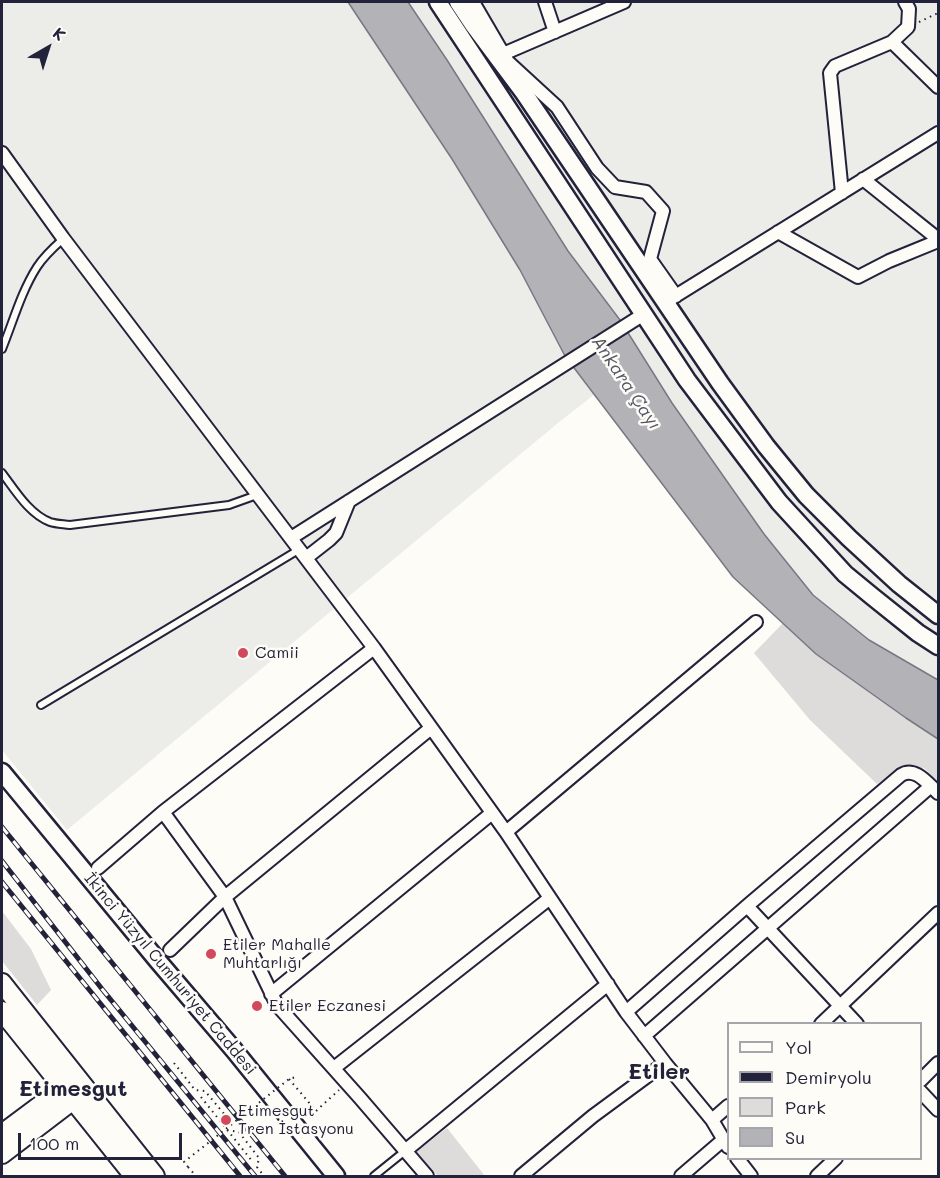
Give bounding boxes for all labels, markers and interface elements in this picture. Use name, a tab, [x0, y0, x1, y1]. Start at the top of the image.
north arrow	[18, 18, 78, 78]
text: K	[49, 22, 70, 45]
water label: Ankara Çayı	[587, 332, 665, 434]
place label: Camii	[255, 643, 299, 663]
marker: Camii	[236, 646, 250, 660]
street label: İkinci Yüzyıl Cumhuriyet Caddesi	[80, 869, 260, 1079]
place label: Etiler Mahalle Muhtarlığı	[223, 935, 331, 973]
marker: Etiler Mahalle Muhtarlığı	[204, 947, 218, 961]
place label: Etiler Eczanesi	[269, 996, 386, 1016]
marker: Etiler Eczanesi	[250, 999, 264, 1013]
legend	[727, 1022, 922, 1160]
text: Yol	[785, 1035, 812, 1059]
district label: Etiler	[628, 1059, 690, 1085]
text: Demiryolu	[785, 1065, 872, 1089]
district label: Etimesgut	[19, 1076, 127, 1102]
text: Park	[785, 1095, 826, 1119]
place label: Etimesgut Tren İstasyonu	[238, 1101, 354, 1139]
marker: Etimesgut Tren İstasyonu	[219, 1113, 233, 1127]
scale bar	[21, 1121, 184, 1159]
text: Su	[785, 1125, 805, 1149]
text: 100 m	[29, 1131, 79, 1155]

